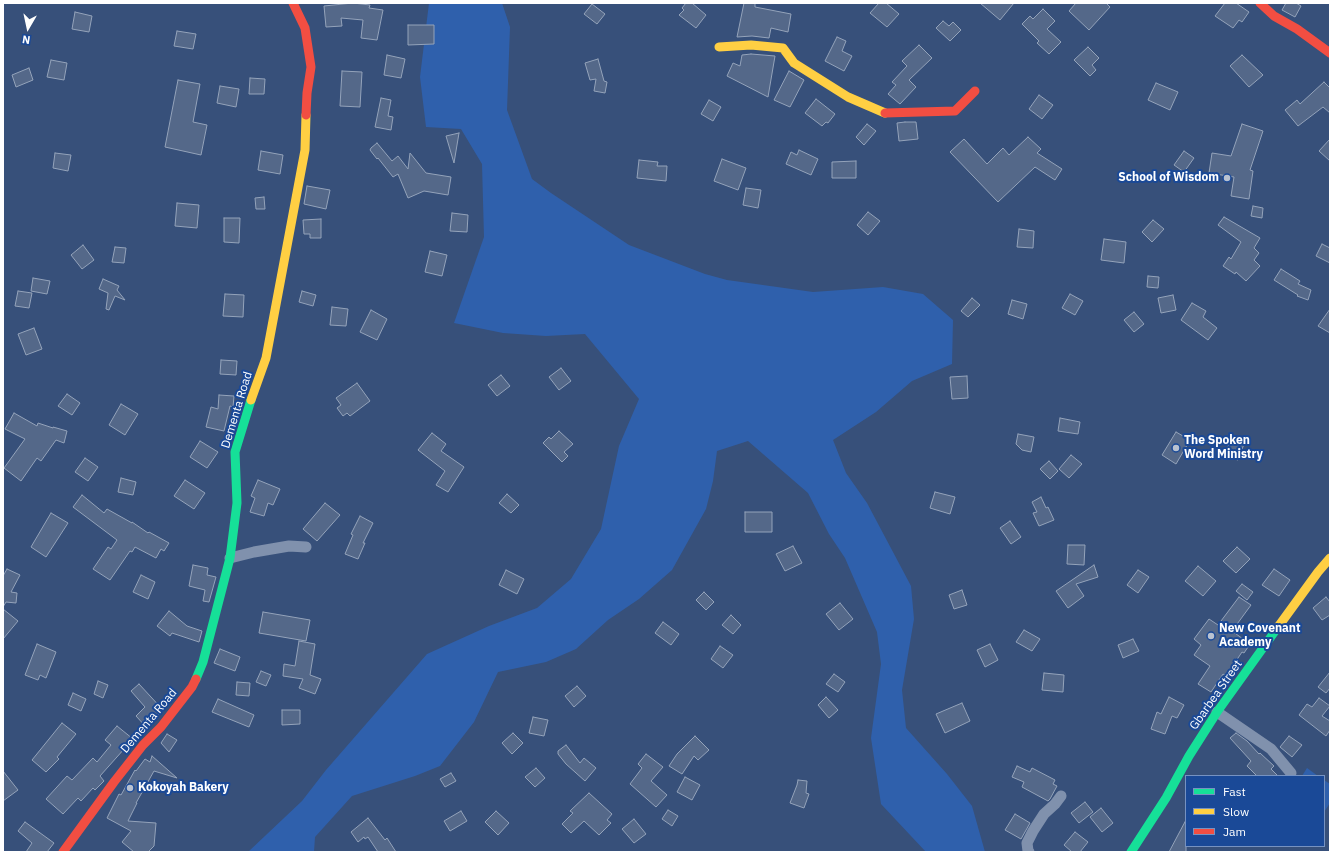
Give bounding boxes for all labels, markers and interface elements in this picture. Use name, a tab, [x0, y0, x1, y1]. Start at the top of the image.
north arrow	[8, 8, 48, 48]
text: N	[21, 32, 31, 47]
place label: School of Wisdom	[1118, 171, 1219, 185]
marker: School of Wisdom	[1222, 173, 1232, 183]
street label: Dementa Road	[218, 370, 256, 450]
place label: The Spoken Word Ministry	[1184, 434, 1263, 462]
marker: The Spoken Word Ministry	[1171, 443, 1181, 453]
place label: New Covenant Academy	[1219, 622, 1301, 650]
marker: New Covenant Academy	[1206, 631, 1216, 641]
street label: Gbarbea Street	[1187, 657, 1245, 733]
street label: Dementa Road	[118, 686, 180, 756]
legend	[1185, 775, 1325, 847]
place label: Kokoyah Bakery	[138, 781, 229, 795]
marker: Kokoyah Bakery	[125, 783, 135, 793]
text: Fast	[1223, 784, 1246, 799]
text: Slow	[1223, 804, 1249, 819]
text: Jam	[1223, 824, 1246, 839]

